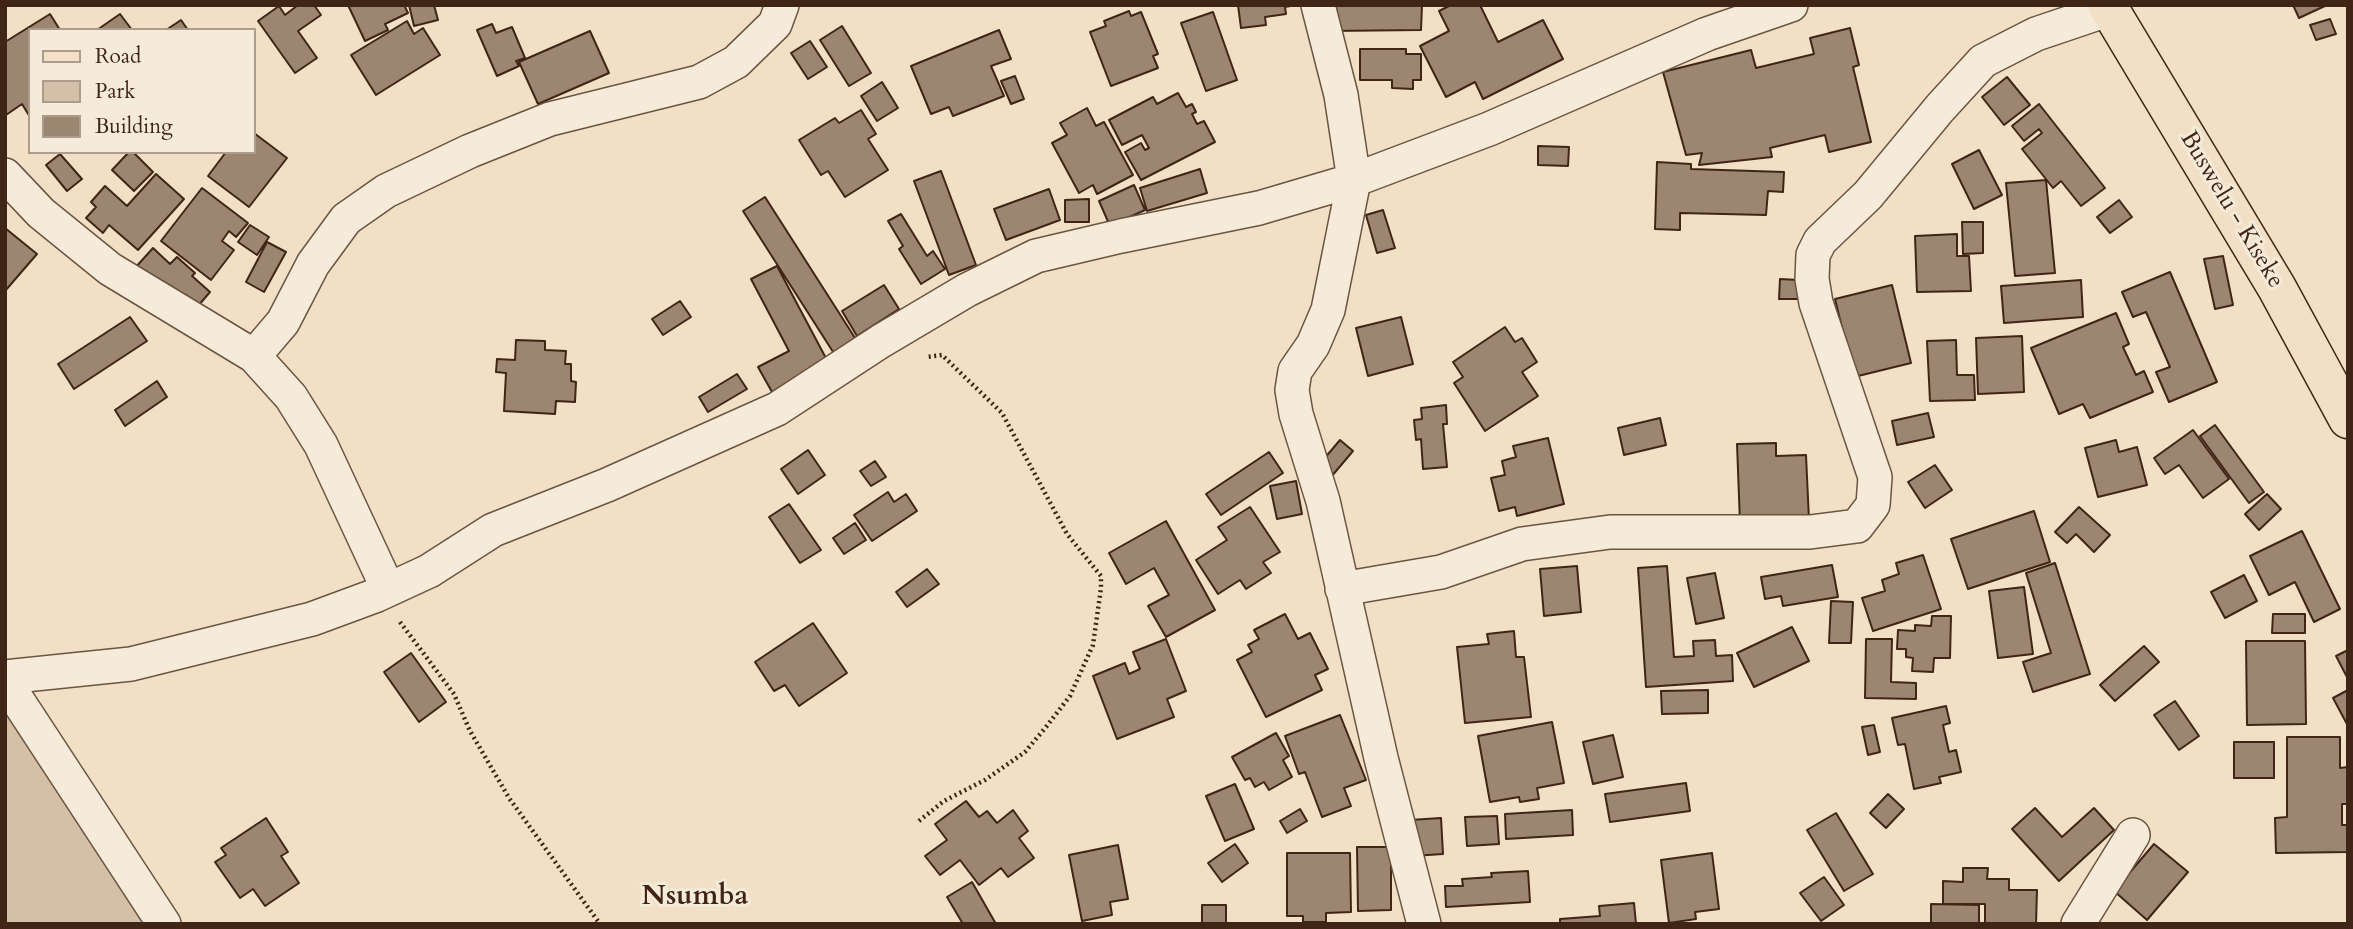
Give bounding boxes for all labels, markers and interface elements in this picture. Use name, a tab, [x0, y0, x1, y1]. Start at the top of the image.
legend	[28, 28, 256, 154]
text: Road	[95, 42, 141, 71]
text: Park	[95, 77, 135, 106]
text: Building	[95, 112, 173, 141]
street label: Buswelu - Kiseke	[2173, 126, 2289, 294]
district label: Nsumba	[642, 881, 748, 915]

